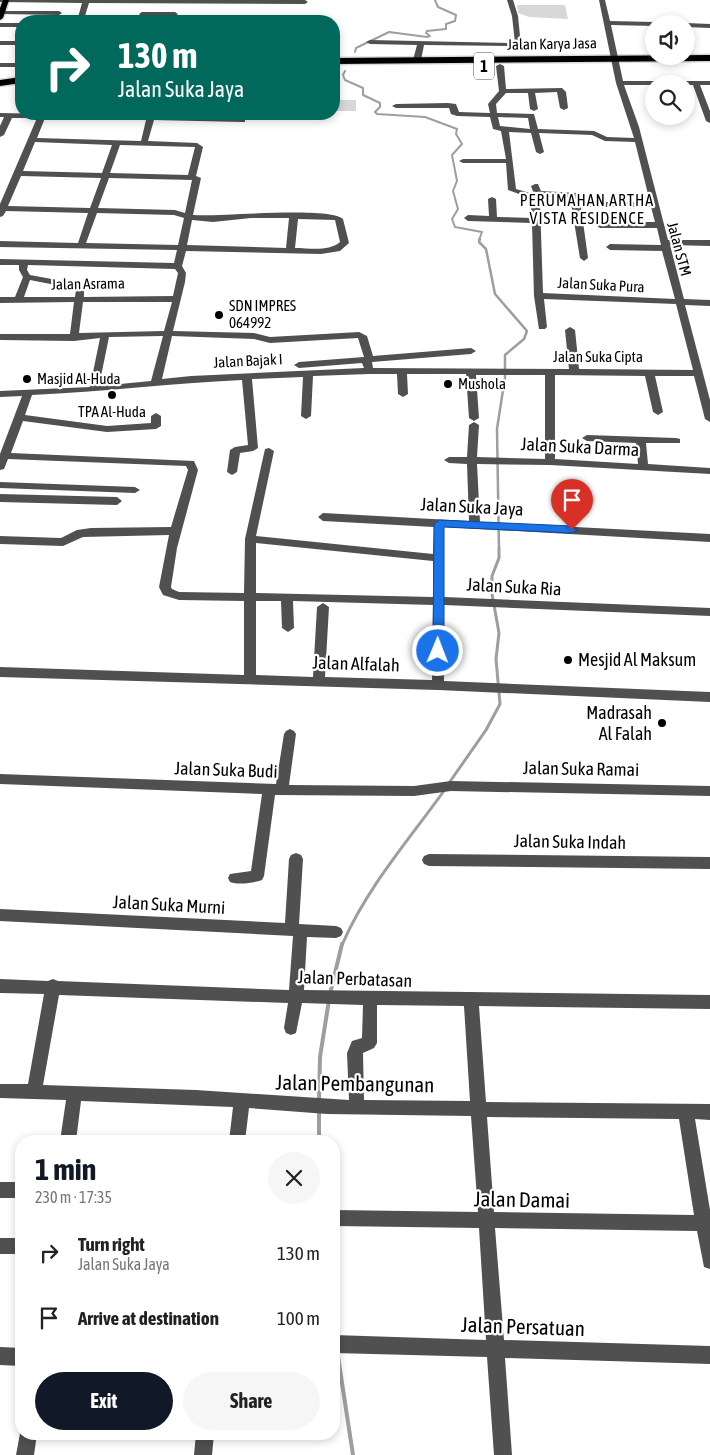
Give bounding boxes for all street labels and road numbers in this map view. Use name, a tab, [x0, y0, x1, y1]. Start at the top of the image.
street label: Jalan Karya Jasa	[507, 34, 597, 53]
road number: 1	[474, 52, 494, 80]
street label: Jalan STM	[664, 220, 695, 278]
street label: Jalan Asrama	[51, 274, 125, 293]
street label: Jalan Suka Pura	[557, 274, 645, 295]
street label: Jalan Suka Cipta	[553, 348, 643, 365]
street label: Jalan Bajak I	[213, 350, 283, 371]
street label: Jalan Suka Darma	[520, 433, 640, 460]
street label: Jalan Suka Jaya	[420, 493, 524, 520]
street label: Jalan Suka Ria	[466, 574, 562, 599]
street label: Jalan Alfalah	[312, 651, 400, 676]
street label: Jalan Suka Budi	[174, 757, 278, 782]
street label: Jalan Suka Ramai	[523, 757, 639, 780]
street label: Jalan Suka Indah	[514, 830, 626, 853]
street label: Jalan Suka Murni	[112, 891, 226, 918]
street label: Jalan Perbatasan	[297, 966, 413, 991]
street label: Jalan Pembangunan	[275, 1070, 435, 1096]
street label: Jalan Damai	[474, 1186, 570, 1212]
street label: Jalan Persatuan	[461, 1312, 585, 1340]

